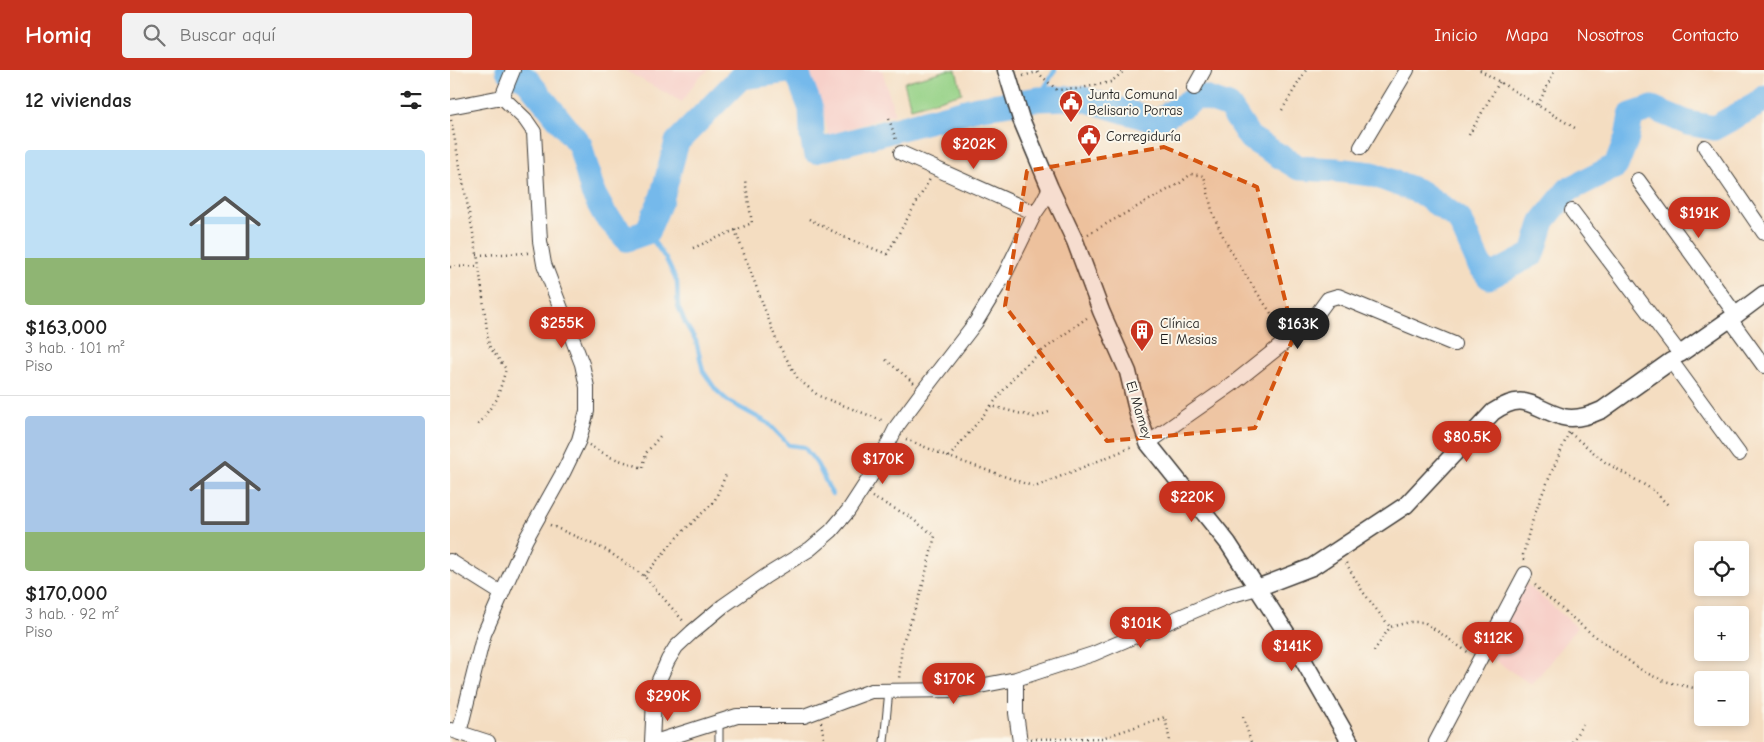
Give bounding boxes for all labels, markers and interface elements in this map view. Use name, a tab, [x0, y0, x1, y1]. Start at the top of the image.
search box	[122, 13, 472, 58]
text: Homiq	[25, 21, 92, 49]
icon: search	[140, 21, 168, 49]
text: Buscar aquí	[180, 24, 276, 46]
text: Inicio	[1434, 25, 1478, 46]
text: Mapa	[1506, 25, 1549, 46]
text: Nosotros	[1577, 25, 1644, 46]
text: Contacto	[1672, 25, 1739, 46]
icon: filters	[397, 86, 425, 114]
place label: Junta Comunal Belisario Porras	[1088, 86, 1182, 119]
text: 12 viviendas	[25, 88, 132, 112]
public building icon: Junta Comunal Belisario Porras	[1058, 89, 1084, 123]
public building icon: Corregiduría	[1076, 123, 1102, 157]
pin: $202K	[939, 128, 1009, 170]
place label: Corregiduría	[1106, 128, 1181, 145]
text: $202K	[952, 135, 996, 153]
icon: home	[180, 183, 270, 273]
pin: $191K	[1664, 196, 1734, 239]
text: $191K	[1679, 204, 1719, 222]
pin: $255K	[527, 306, 597, 349]
pin: $163K	[1263, 308, 1333, 350]
text: $255K	[540, 314, 584, 332]
text: $163,000	[25, 315, 107, 339]
place label: Clínica El Mesias	[1160, 315, 1217, 348]
text: $163K	[1277, 315, 1319, 333]
building icon: Clínica El Mesias	[1129, 318, 1155, 352]
text: 3 hab. · 101 m²	[25, 339, 124, 357]
text: Piso	[25, 357, 53, 375]
street label: El Mamey	[1122, 379, 1156, 442]
pin: $80.5K	[1426, 420, 1508, 463]
text: $80.5K	[1443, 428, 1491, 446]
pin: $170K	[848, 442, 918, 485]
icon: home	[180, 448, 270, 538]
text: $170K	[862, 450, 904, 468]
pin: $220K	[1157, 480, 1227, 523]
text: $220K	[1170, 488, 1214, 506]
map controls	[1694, 541, 1749, 726]
button: locate	[1694, 541, 1749, 596]
text: $170,000	[25, 581, 107, 605]
text: 3 hab. · 92 m²	[25, 605, 119, 623]
pin: $101K	[1106, 606, 1176, 649]
button: +	[1694, 606, 1749, 661]
text: $101K	[1121, 614, 1161, 632]
pin: $112K	[1458, 622, 1528, 664]
text: Piso	[25, 623, 53, 641]
text: $112K	[1473, 629, 1513, 647]
pin: $141K	[1257, 630, 1327, 672]
text: $141K	[1273, 637, 1311, 655]
pin: $170K	[919, 662, 989, 705]
text: $170K	[933, 670, 975, 688]
button: −	[1694, 671, 1749, 726]
pin: $290K	[633, 680, 703, 722]
text: $290K	[646, 687, 690, 705]

